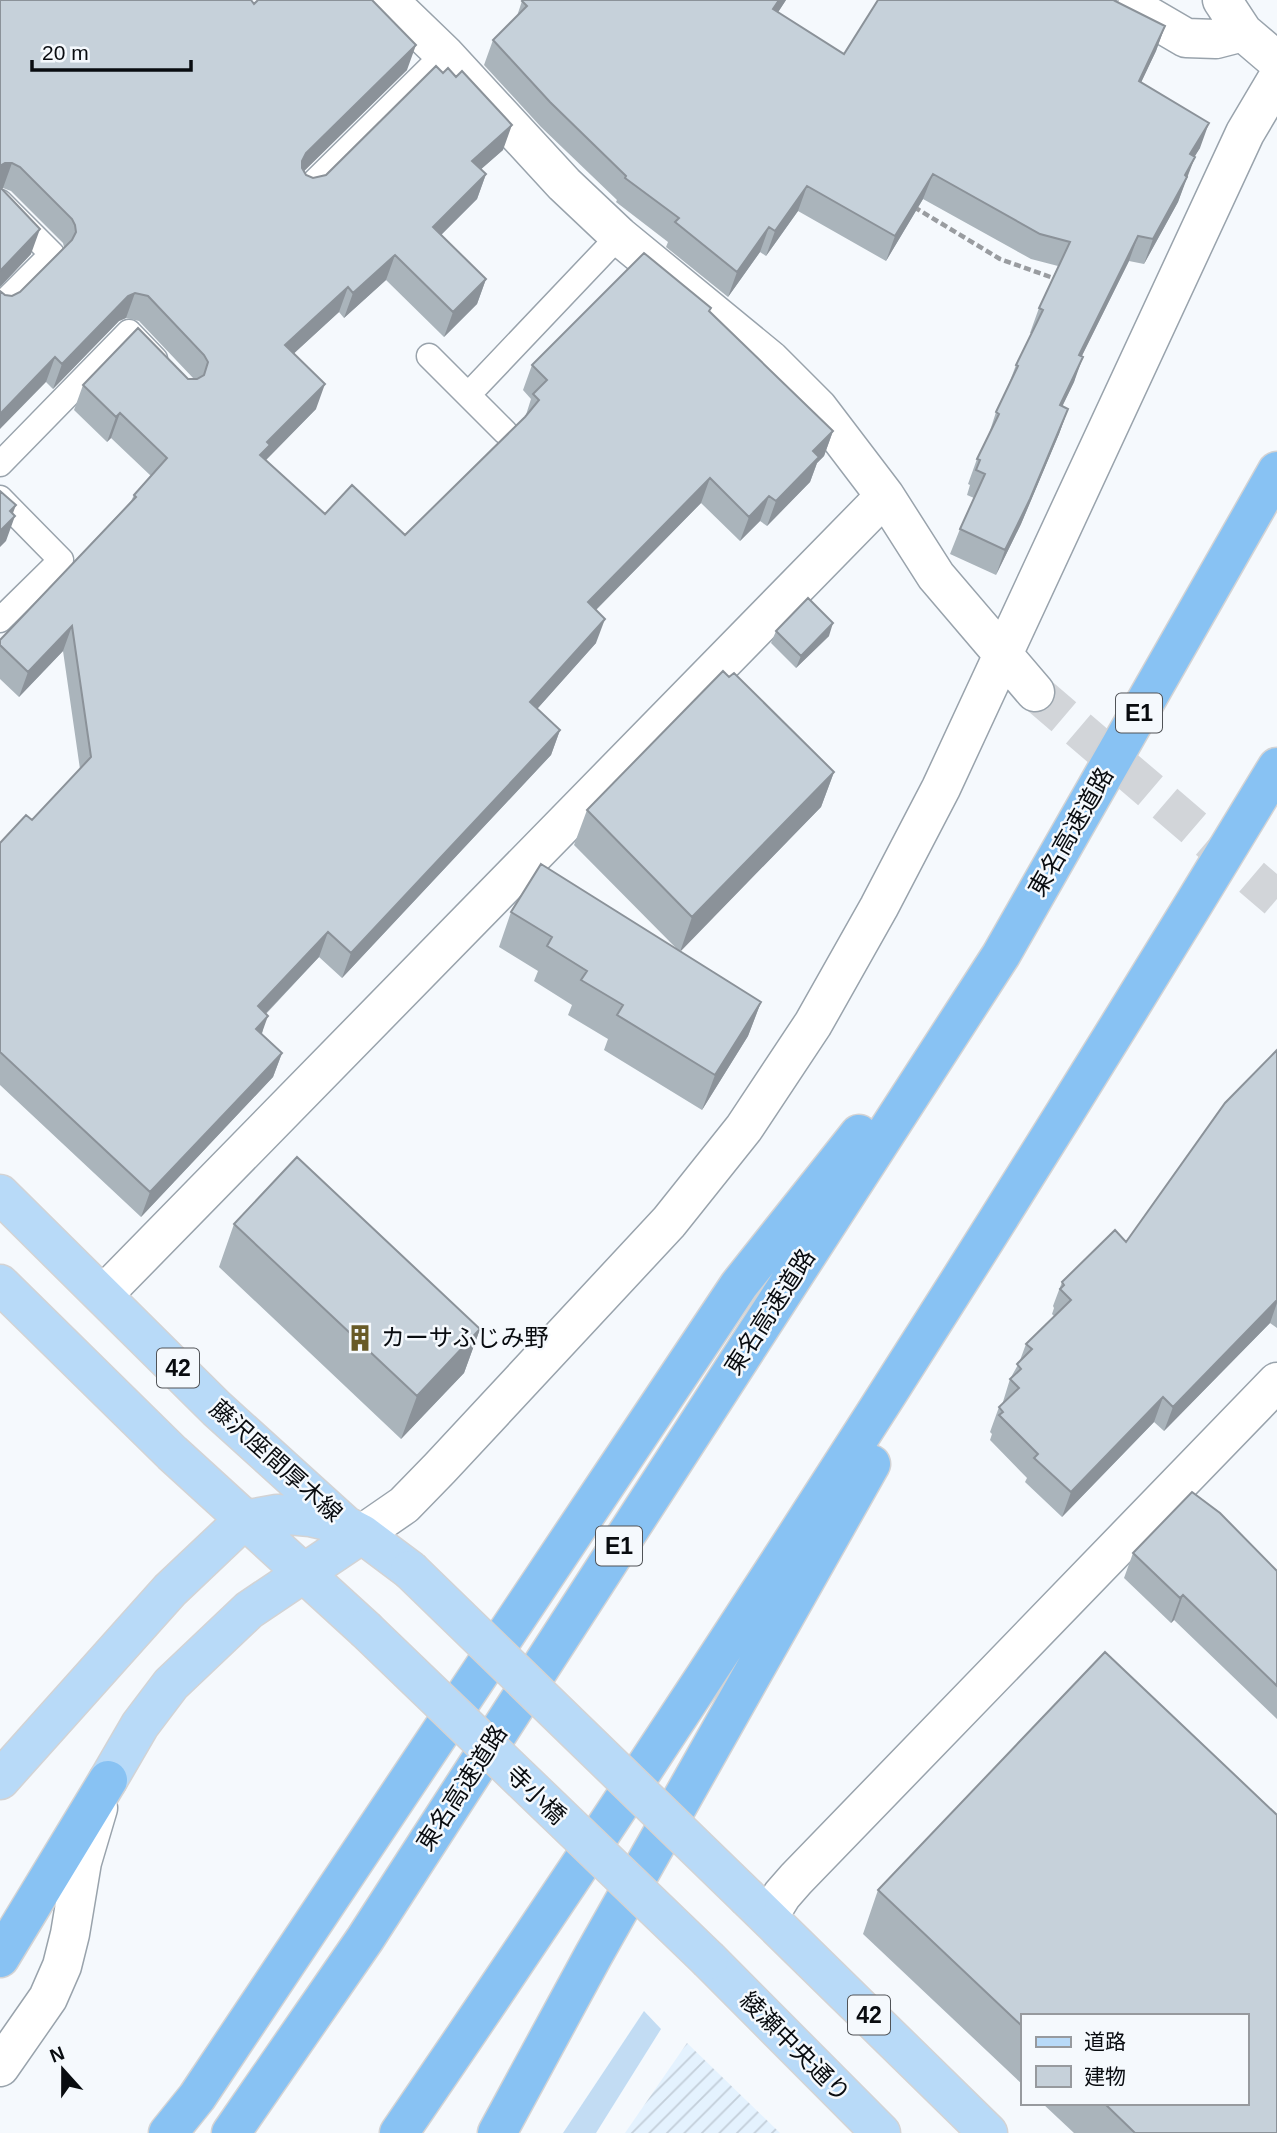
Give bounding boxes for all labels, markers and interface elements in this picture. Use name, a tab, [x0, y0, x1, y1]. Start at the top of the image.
scale bar	[32, 28, 191, 72]
text: 20 m	[42, 41, 89, 64]
road number: E1	[1116, 694, 1162, 733]
street label: 東名高速道路	[1023, 763, 1118, 901]
street label: 東名高速道路	[719, 1244, 820, 1379]
building icon: カーサふじみ野	[345, 1323, 375, 1353]
place label: カーサふじみ野	[381, 1324, 549, 1351]
road number: 42	[157, 1348, 199, 1387]
street label: 藤沢座間厚木線	[205, 1394, 348, 1527]
road number: E1	[596, 1526, 642, 1566]
street label: 東名高速道路	[411, 1720, 512, 1855]
street label: 寺小橋	[501, 1760, 572, 1829]
street label: 綾瀬中央通り	[735, 1986, 856, 2107]
road number: 42	[848, 1996, 890, 2034]
legend	[1021, 2014, 1249, 2105]
text: 道路	[1084, 2030, 1126, 2053]
north arrow	[28, 2035, 98, 2105]
text: N	[47, 2042, 67, 2067]
text: 建物	[1084, 2065, 1126, 2088]

